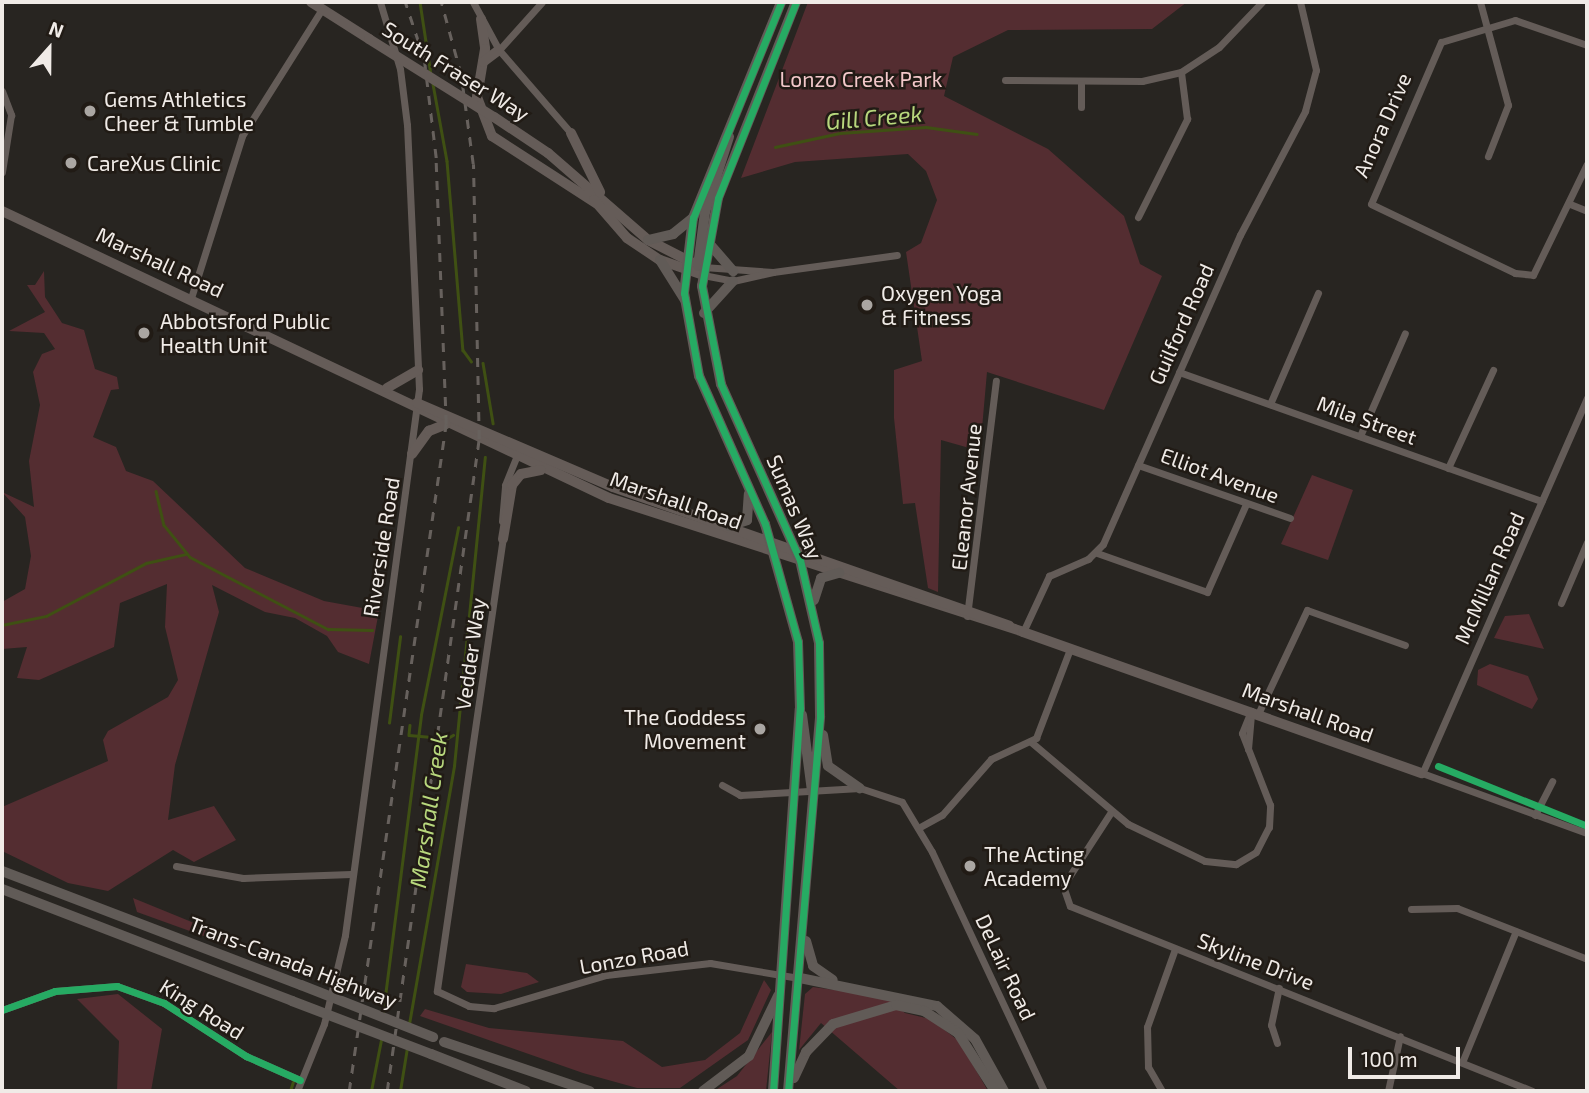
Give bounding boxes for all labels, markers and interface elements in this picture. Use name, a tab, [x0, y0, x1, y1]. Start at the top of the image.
north arrow	[14, 14, 84, 84]
text: N	[46, 16, 67, 42]
street label: South Fraser Way	[378, 16, 534, 126]
park label: Lonzo Creek Park	[779, 66, 943, 92]
street label: Anora Drive	[1348, 69, 1416, 181]
place label: Gems Athletics Cheer & Tumble	[104, 86, 255, 136]
water label: Gill Creek	[824, 99, 924, 135]
marker: Gems Athletics Cheer & Tumble	[82, 103, 98, 119]
place label: CareXus Clinic	[87, 150, 221, 176]
marker: CareXus Clinic	[61, 153, 81, 173]
street label: Marshall Road	[92, 221, 228, 303]
street label: Guilford Road	[1143, 260, 1219, 388]
place label: Oxygen Yoga & Fitness	[881, 280, 1003, 330]
marker: Oxygen Yoga & Fitness	[859, 297, 875, 313]
place label: Abbotsford Public Health Unit	[160, 308, 330, 358]
marker: Abbotsford Public Health Unit	[134, 323, 154, 343]
street label: Mila Street	[1314, 390, 1420, 450]
street label: Eleanor Avenue	[946, 422, 986, 572]
street label: Elliot Avenue	[1157, 442, 1283, 508]
street label: Sumas Way	[762, 451, 828, 563]
street label: Marshall Road	[607, 466, 745, 534]
street label: Riverside Road	[358, 475, 404, 619]
street label: McMillan Road	[1449, 508, 1529, 648]
street label: Vedder Way	[450, 596, 490, 712]
street label: Marshall Road	[1239, 677, 1377, 747]
place label: The Goddess Movement	[624, 704, 746, 754]
marker: The Goddess Movement	[752, 721, 768, 737]
water label: Marshall Creek	[403, 730, 453, 890]
place label: The Acting Academy	[984, 841, 1085, 891]
marker: The Acting Academy	[962, 858, 978, 874]
street label: DeLair Road	[970, 910, 1042, 1024]
street label: Trans-Canada Highway	[185, 911, 401, 1013]
street label: Skyline Drive	[1194, 927, 1318, 995]
street label: Lonzo Road	[577, 935, 691, 979]
street label: King Road	[155, 973, 249, 1045]
scale bar	[1351, 1034, 1463, 1078]
text: 100 m	[1361, 1046, 1418, 1071]

